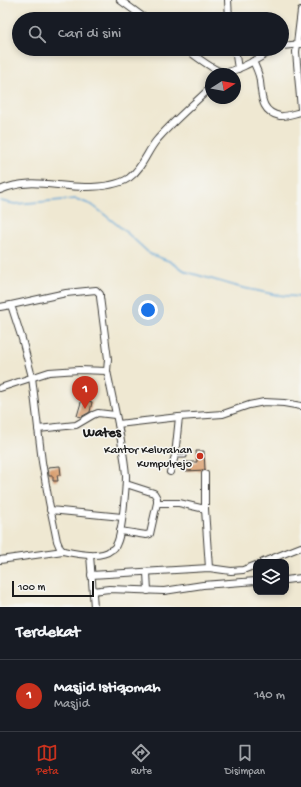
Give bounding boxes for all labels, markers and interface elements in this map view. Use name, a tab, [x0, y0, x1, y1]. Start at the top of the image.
search box	[12, 12, 289, 56]
icon: search	[26, 23, 48, 45]
text: Cari di sini	[58, 25, 121, 43]
north arrow	[205, 68, 241, 104]
your location	[138, 300, 158, 320]
pin: 1	[72, 376, 98, 409]
district label: Wates	[82, 425, 122, 442]
place label: Kantor Kelurahan Kumpulrejo	[104, 444, 192, 472]
marker: Kantor Kelurahan Kumpulrejo	[195, 451, 205, 461]
map controls	[253, 559, 289, 595]
button: layers	[253, 559, 289, 595]
scale bar	[12, 579, 94, 598]
text: 100 m	[18, 582, 45, 594]
text: Terdekat	[16, 623, 80, 643]
text: Masjid Istiqomah	[54, 679, 161, 697]
text: 1	[26, 688, 32, 703]
text: 140 m	[254, 688, 285, 703]
text: Masjid	[54, 697, 89, 712]
tab: Peta	[36, 742, 58, 778]
tab: Rute	[130, 742, 152, 778]
tab: Disimpan	[224, 742, 265, 778]

